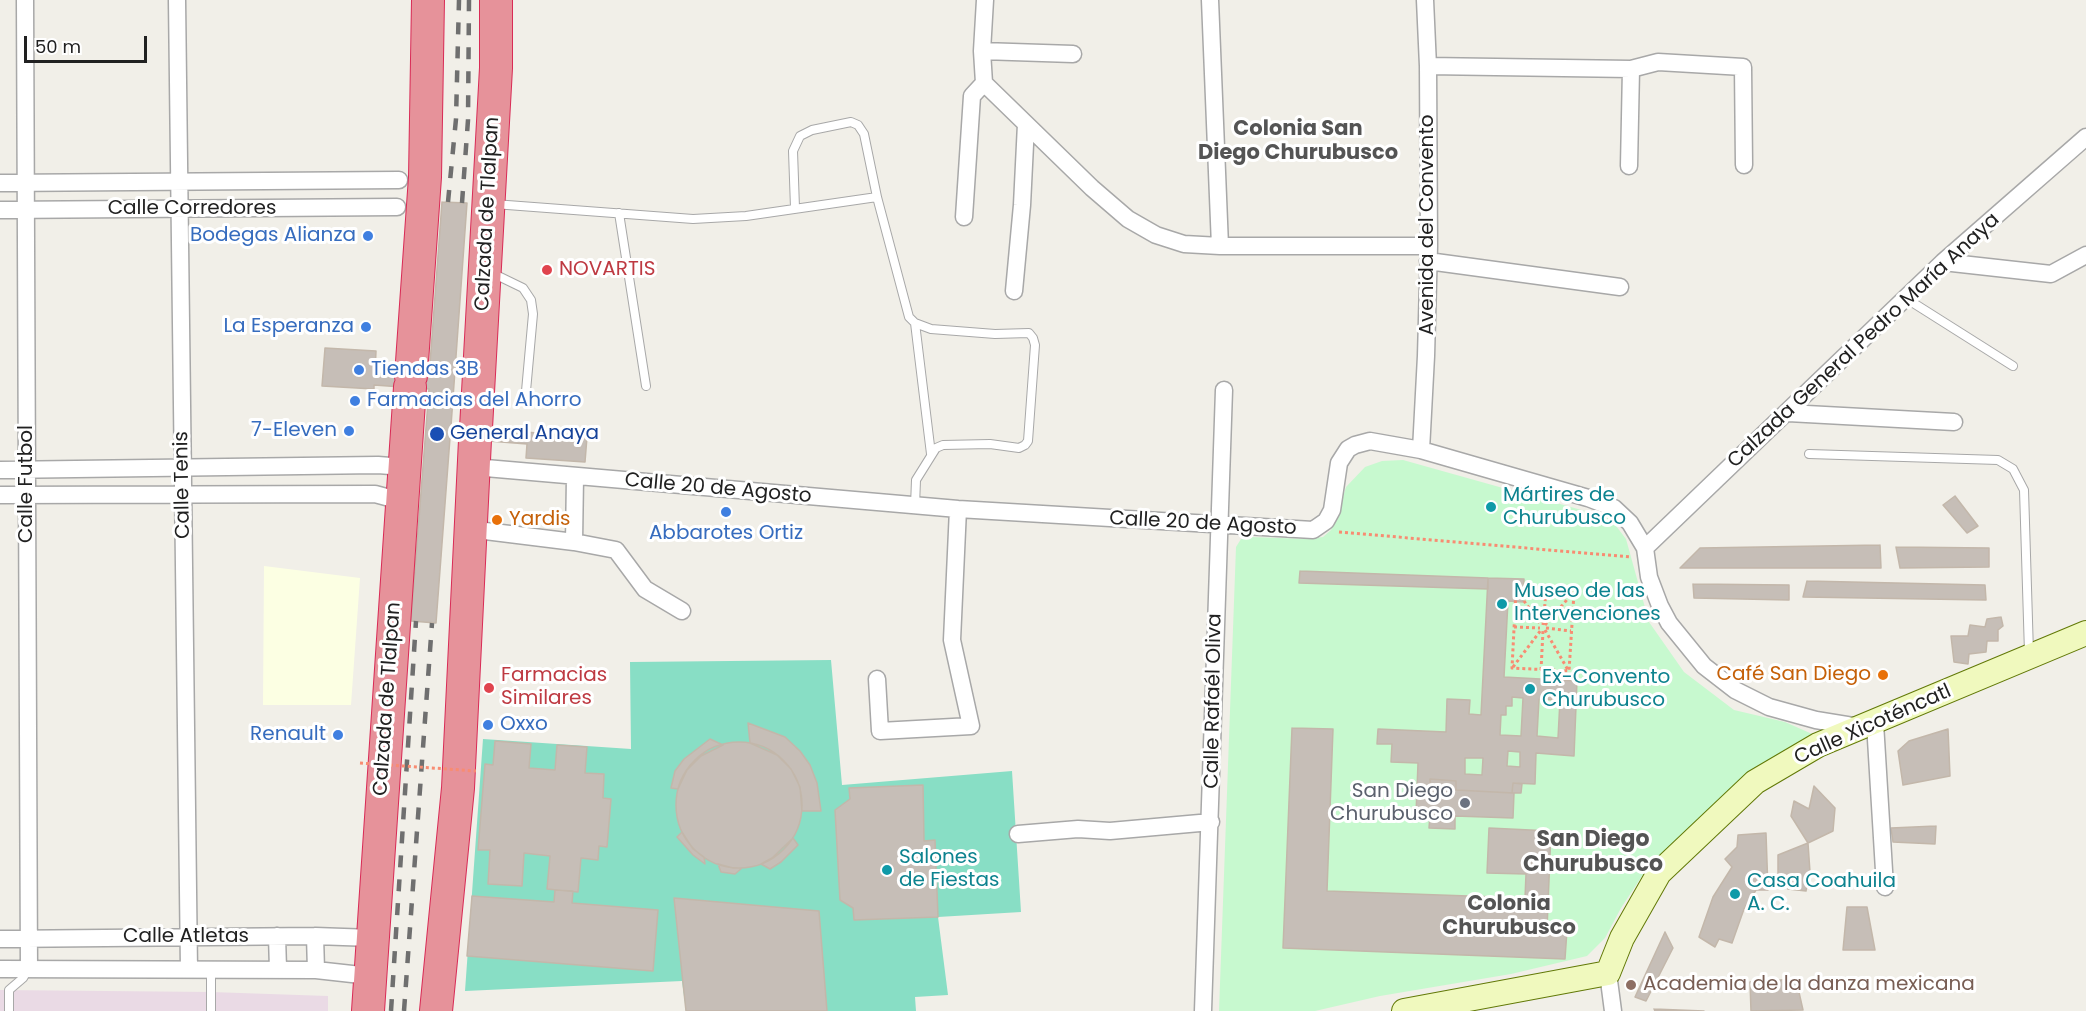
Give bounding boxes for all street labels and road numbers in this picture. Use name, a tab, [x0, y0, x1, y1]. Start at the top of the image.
street label: Avenida del Convento	[1416, 115, 1440, 335]
street label: Calzada de Tlalpan	[471, 116, 505, 312]
street label: Calle Corredores	[108, 197, 276, 221]
street label: Calzada General Pedro María Anaya	[1723, 208, 2005, 474]
street label: Calle Futbol	[15, 425, 39, 543]
street label: Calle Tenis	[170, 431, 196, 539]
street label: Calle 20 de Agosto	[624, 469, 812, 509]
street label: Calle 20 de Agosto	[1109, 507, 1297, 541]
street label: Calzada de Tlalpan	[369, 601, 407, 797]
street label: Calle Rafaél Oliva	[1200, 613, 1228, 789]
street label: Calle Xicoténcatl	[1791, 680, 1955, 770]
street label: Calle Atletas	[123, 925, 249, 949]

